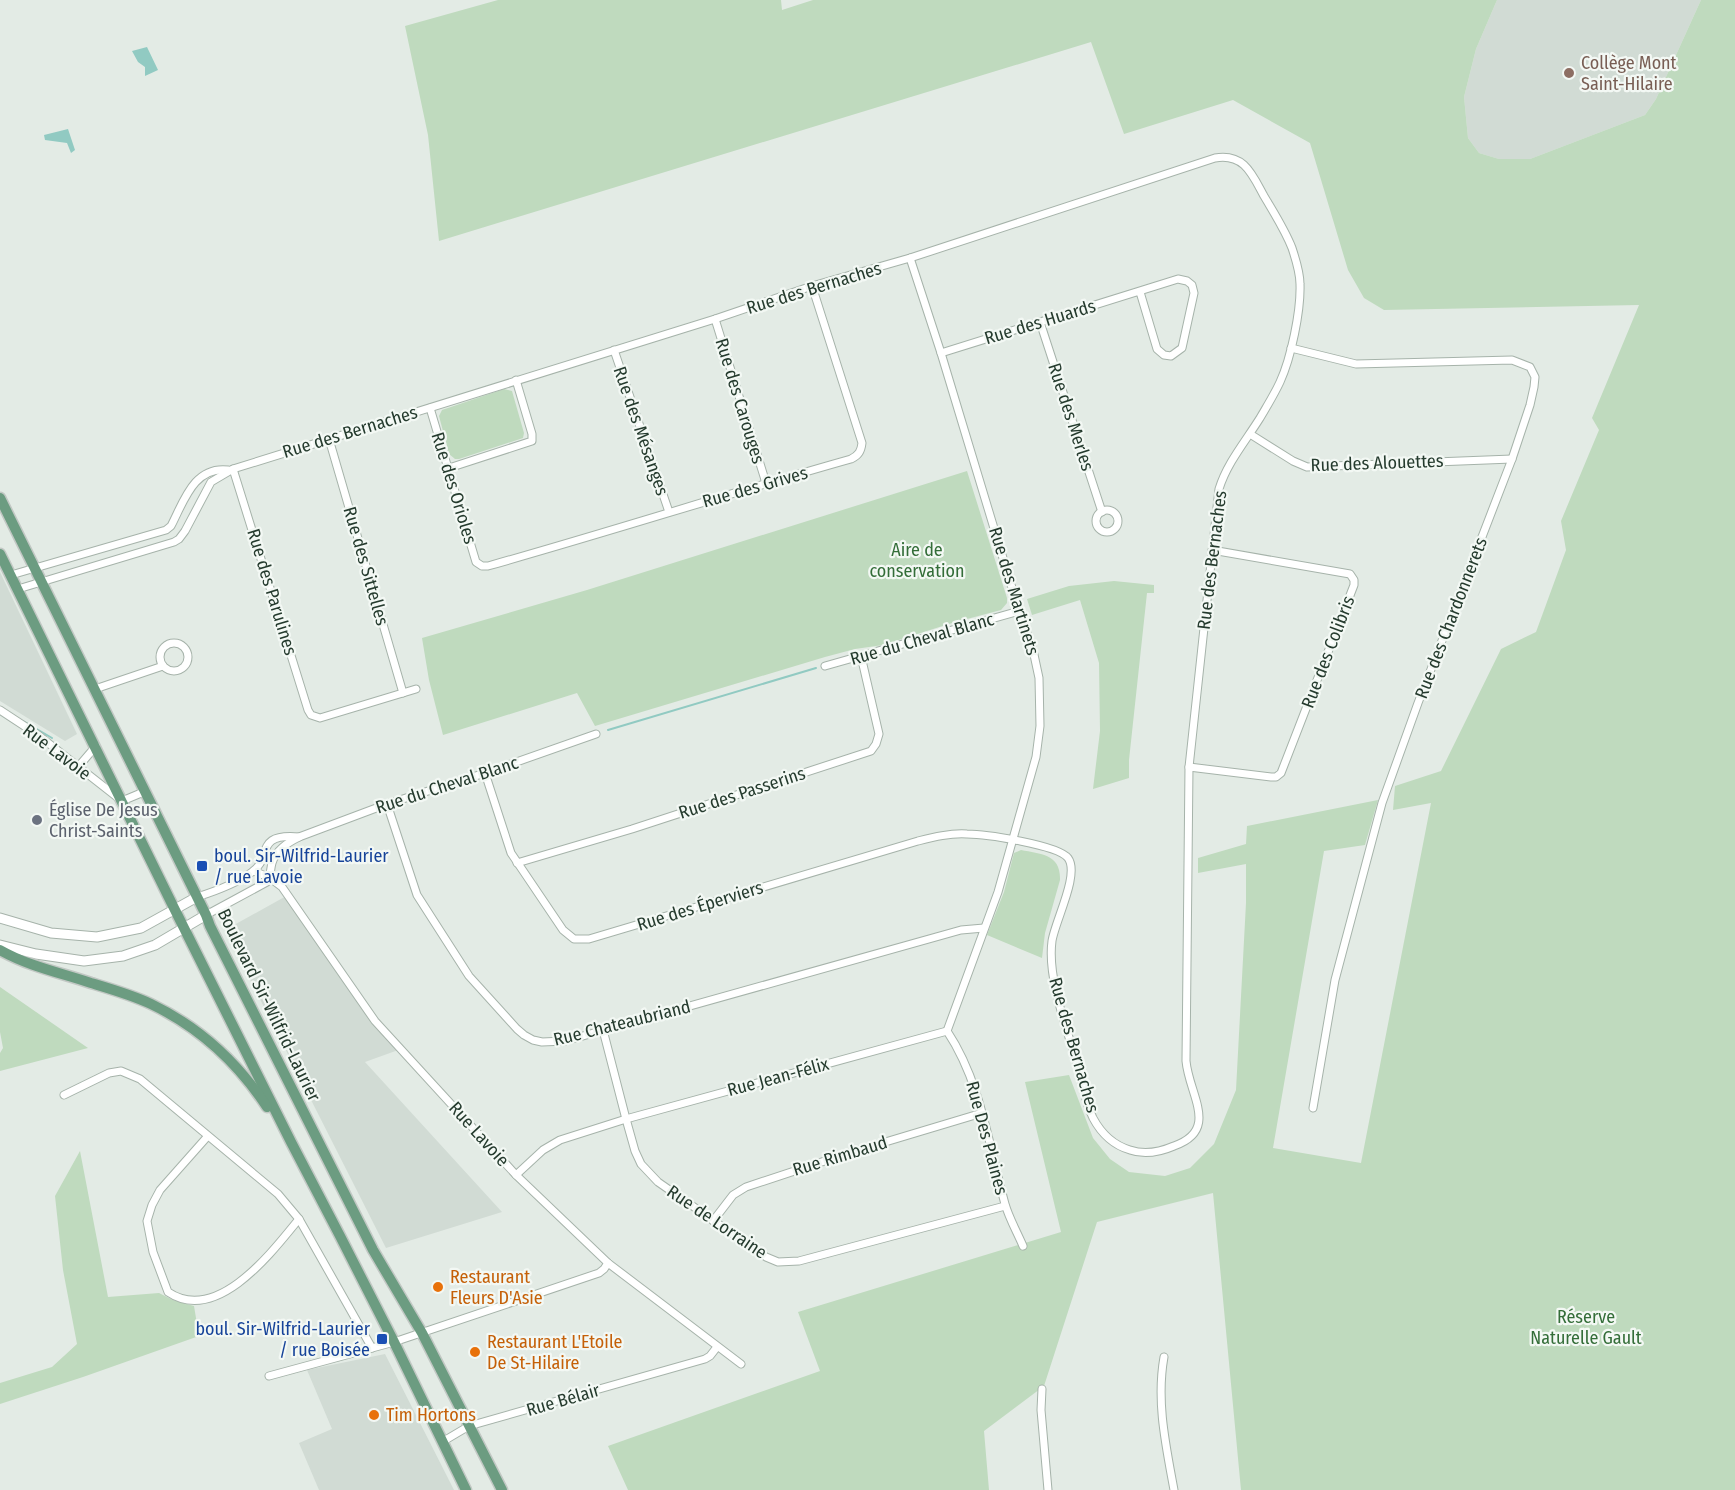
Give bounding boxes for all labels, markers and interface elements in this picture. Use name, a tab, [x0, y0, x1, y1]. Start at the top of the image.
place label: Collège Mont Saint-Hilaire	[1581, 52, 1677, 95]
marker: Collège Mont Saint-Hilaire	[1562, 66, 1576, 80]
street label: Rue des Bernaches	[744, 257, 884, 319]
street label: Rue des Huards	[982, 295, 1099, 349]
street label: Rue des Carouges	[710, 336, 770, 467]
street label: Rue des Merles	[1043, 360, 1099, 474]
street label: Rue des Mésanges	[609, 364, 673, 499]
street label: Rue des Bernaches	[280, 401, 420, 463]
street label: Rue des Orioles	[427, 429, 482, 547]
street label: Rue des Alouettes	[1310, 450, 1444, 476]
street label: Rue des Grives	[700, 461, 810, 513]
street label: Rue des Bernaches	[1193, 489, 1231, 631]
street label: Rue des Sittelles	[339, 504, 394, 628]
street label: Rue des Martinets	[984, 524, 1044, 658]
street label: Rue des Parulines	[242, 526, 302, 658]
street label: Rue des Chardonnerets	[1410, 534, 1492, 702]
park label: Aire de conservation	[869, 539, 965, 582]
street label: Rue des Colibris	[1297, 592, 1360, 711]
street label: Rue du Cheval Blanc	[847, 608, 997, 670]
street label: Rue Lavoie	[19, 719, 95, 785]
street label: Rue du Cheval Blanc	[373, 751, 521, 818]
street label: Rue des Passerins	[676, 762, 808, 824]
place label: Église De Jesus Christ-Saints	[49, 798, 158, 842]
marker: Église De Jesus Christ-Saints	[30, 813, 44, 827]
place label: boul. Sir-Wilfrid-Laurier / rue Lavoie	[214, 845, 389, 888]
marker: boul. Sir-Wilfrid-Laurier / rue Lavoie	[195, 859, 209, 873]
street label: Rue des Éperviers	[634, 875, 766, 936]
street label: Boulevard Sir-Wilfrid-Laurier	[213, 905, 326, 1106]
street label: Rue des Bernaches	[1044, 975, 1104, 1116]
street label: Rue Chateaubriand	[551, 995, 693, 1051]
street label: Rue Jean-Félix	[725, 1053, 831, 1101]
street label: Rue Des Plaines	[961, 1079, 1013, 1198]
street label: Rue Lavoie	[444, 1097, 514, 1171]
street label: Rue Rimbaud	[790, 1131, 890, 1181]
street label: Rue de Lorraine	[663, 1180, 771, 1264]
place label: Restaurant Fleurs D'Asie	[450, 1266, 543, 1309]
marker: Restaurant Fleurs D'Asie	[431, 1280, 445, 1294]
park label: Réserve Naturelle Gault	[1530, 1306, 1642, 1349]
place label: boul. Sir-Wilfrid-Laurier / rue Boisée	[195, 1318, 371, 1361]
place label: Restaurant L'Etoile De St-Hilaire	[487, 1331, 623, 1374]
marker: boul. Sir-Wilfrid-Laurier / rue Boisée	[375, 1332, 389, 1346]
marker: Restaurant L'Etoile De St-Hilaire	[468, 1345, 482, 1359]
street label: Rue Bélair	[524, 1379, 603, 1421]
place label: Tim Hortons	[386, 1404, 476, 1426]
marker: Tim Hortons	[367, 1408, 381, 1422]

